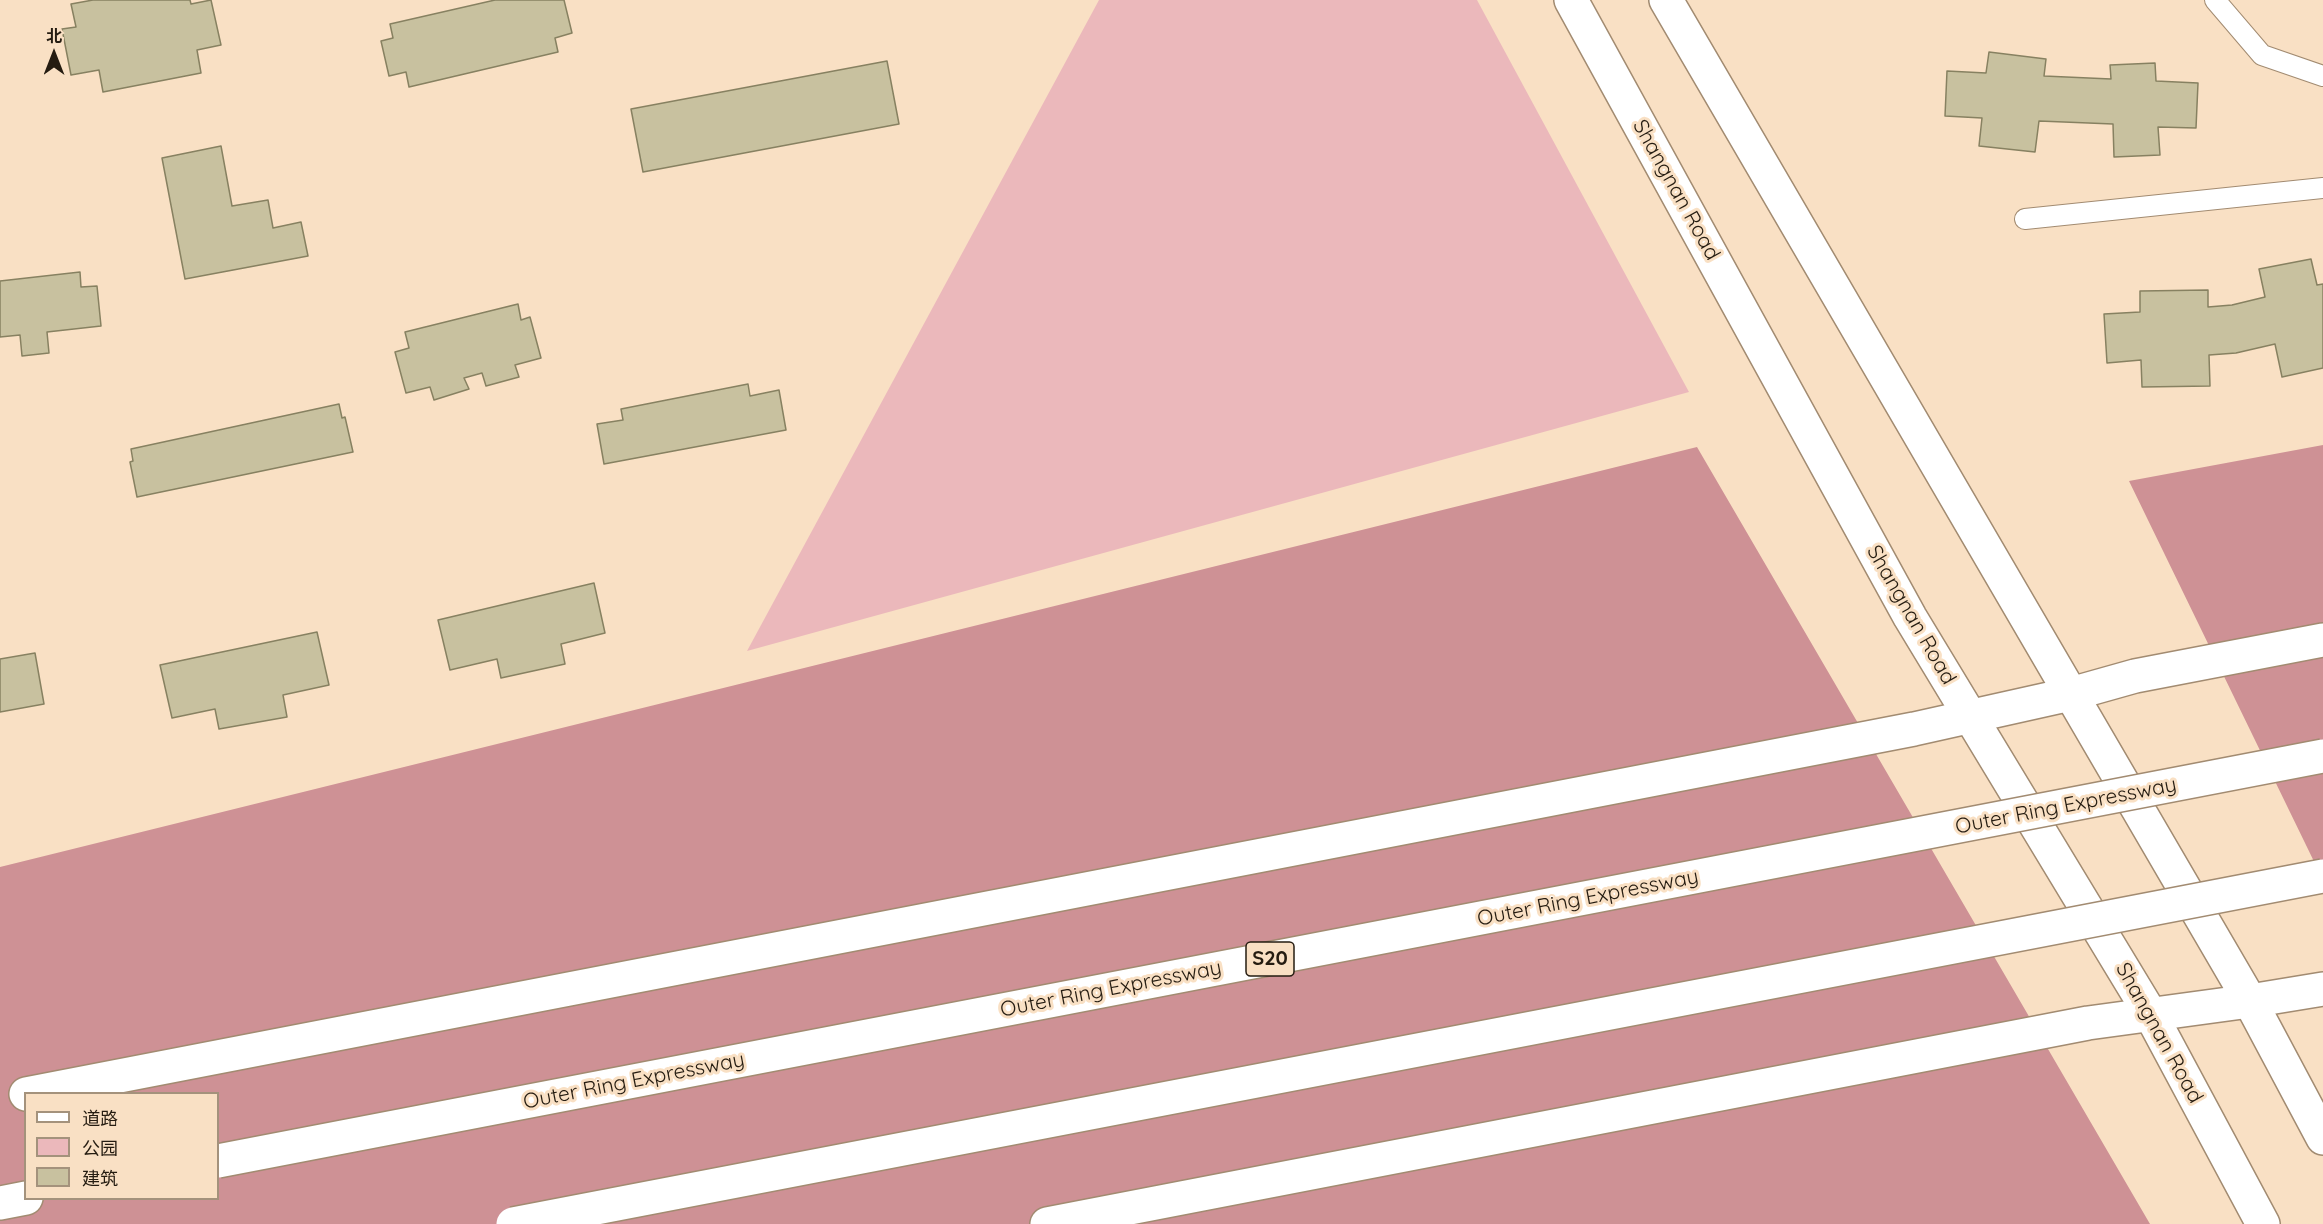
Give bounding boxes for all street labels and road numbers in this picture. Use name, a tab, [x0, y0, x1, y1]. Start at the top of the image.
street label: Shangnan Road	[1627, 115, 1725, 265]
street label: Shangnan Road	[1861, 541, 1961, 689]
street label: Outer Ring Expressway	[1953, 772, 2179, 840]
street label: Outer Ring Expressway	[1475, 864, 1701, 932]
road number: S20	[1246, 942, 1294, 976]
street label: Outer Ring Expressway	[998, 955, 1224, 1023]
street label: Shangnan Road	[2110, 958, 2208, 1108]
street label: Outer Ring Expressway	[521, 1047, 747, 1115]

